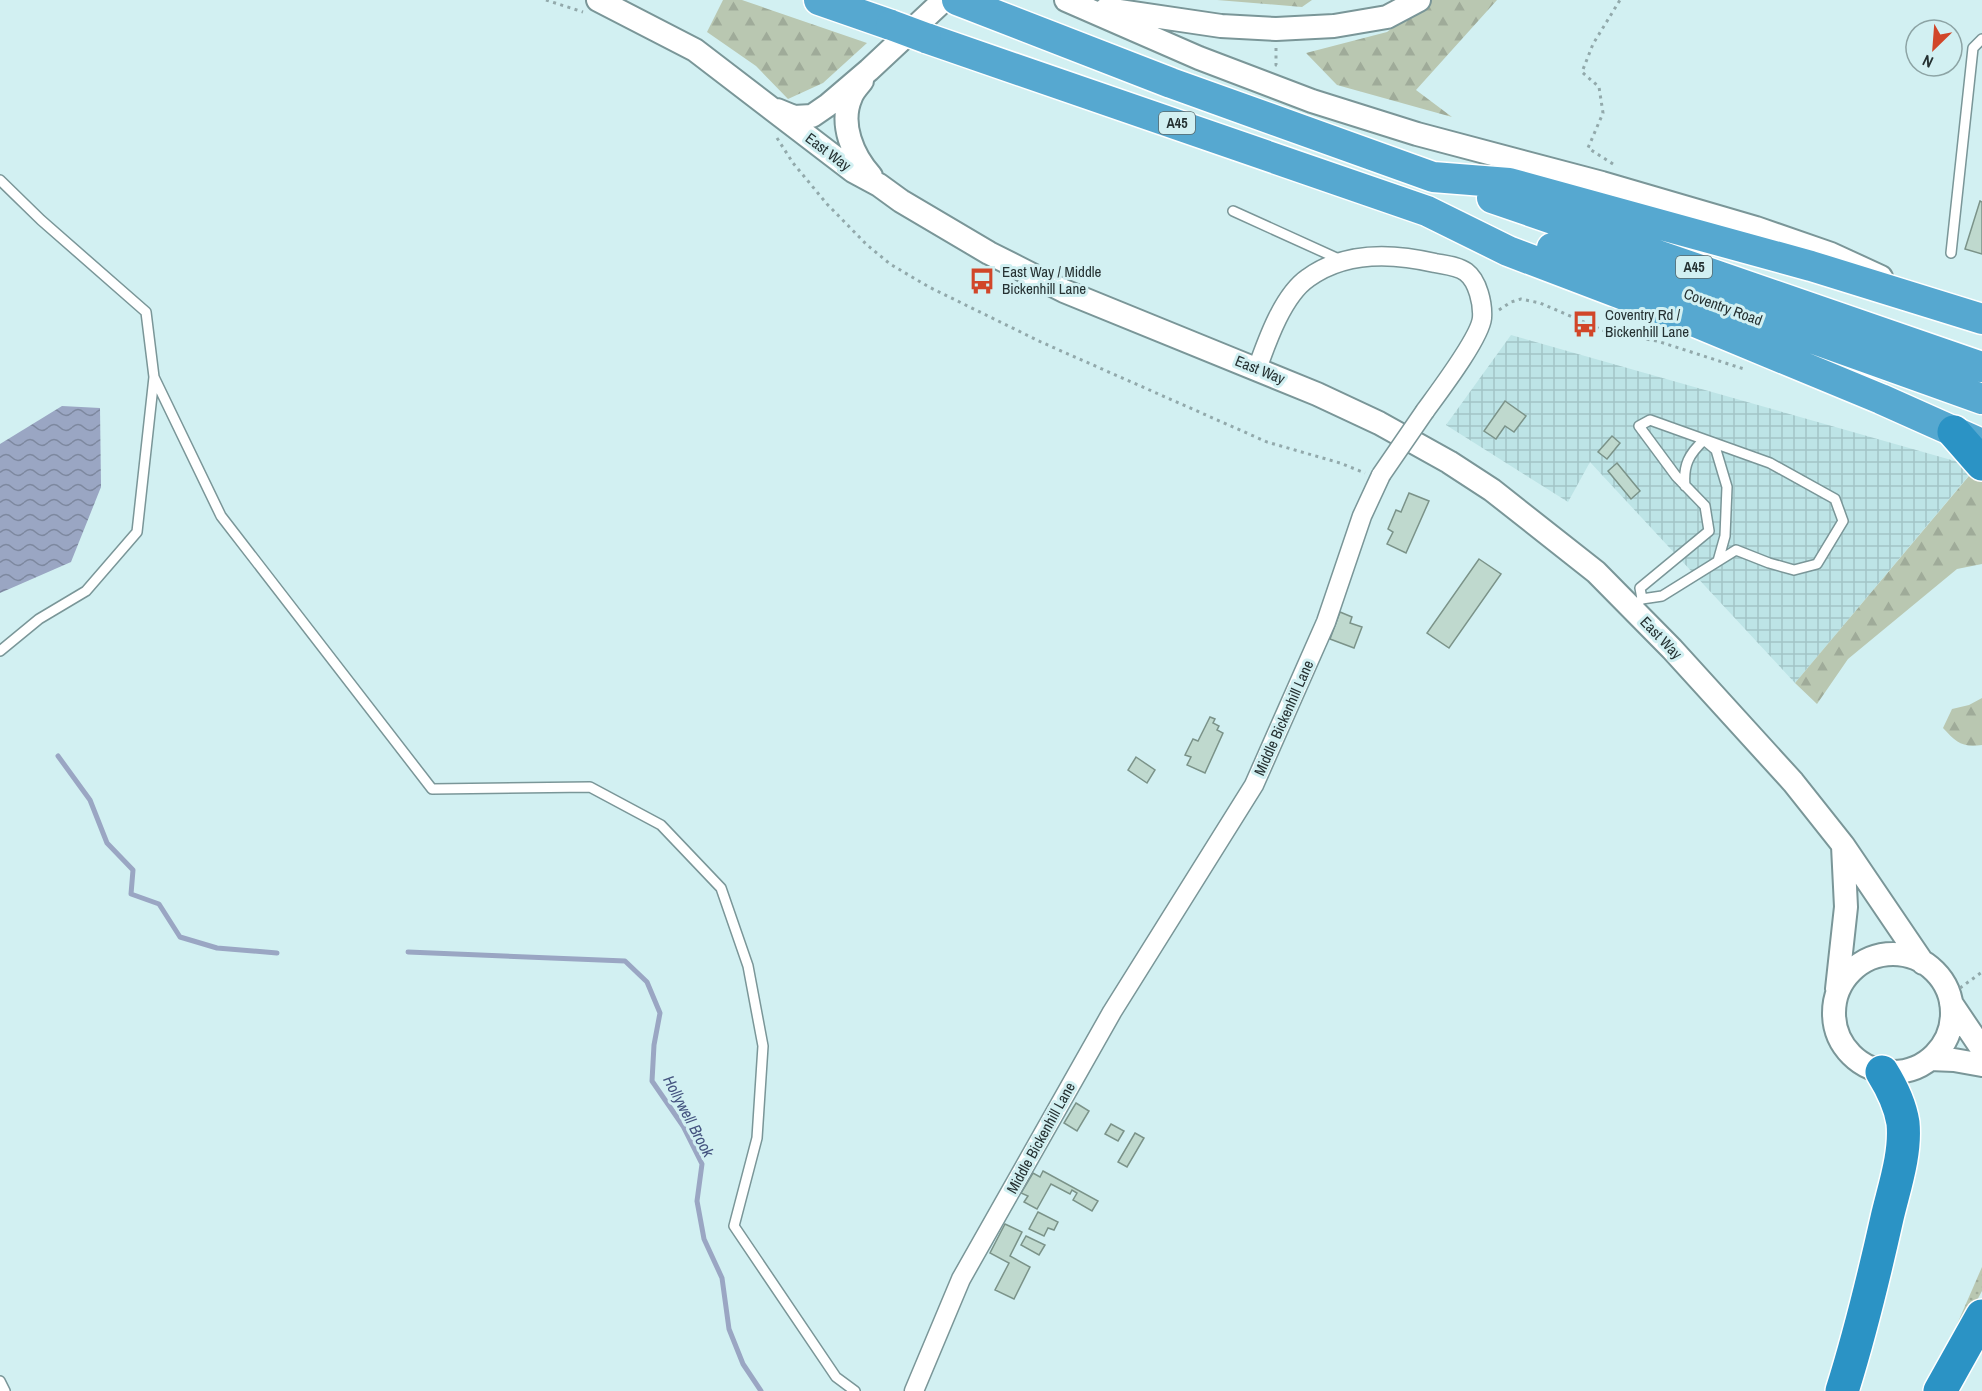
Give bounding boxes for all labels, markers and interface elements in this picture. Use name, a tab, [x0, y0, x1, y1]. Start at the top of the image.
north arrow	[1904, 18, 1964, 78]
text: N	[1919, 50, 1937, 74]
road number: A45	[1159, 112, 1195, 134]
street label: East Way	[801, 128, 856, 176]
road number: A45	[1676, 256, 1712, 278]
place label: East Way / Middle Bickenhill Lane	[1002, 261, 1102, 299]
bus stop icon: East Way / Middle Bickenhill Lane	[967, 266, 997, 296]
street label: Coventry Road	[1681, 283, 1765, 330]
place label: Coventry Rd / Bickenhill Lane	[1605, 304, 1689, 342]
bus stop icon: Coventry Rd / Bickenhill Lane	[1570, 309, 1600, 339]
street label: East Way	[1232, 350, 1289, 389]
street label: East Way	[1636, 612, 1688, 664]
street label: Middle Bickenhill Lane	[1249, 657, 1319, 779]
water label: Hollywell Brook	[658, 1071, 720, 1161]
street label: Middle Bickenhill Lane	[1001, 1078, 1080, 1197]

